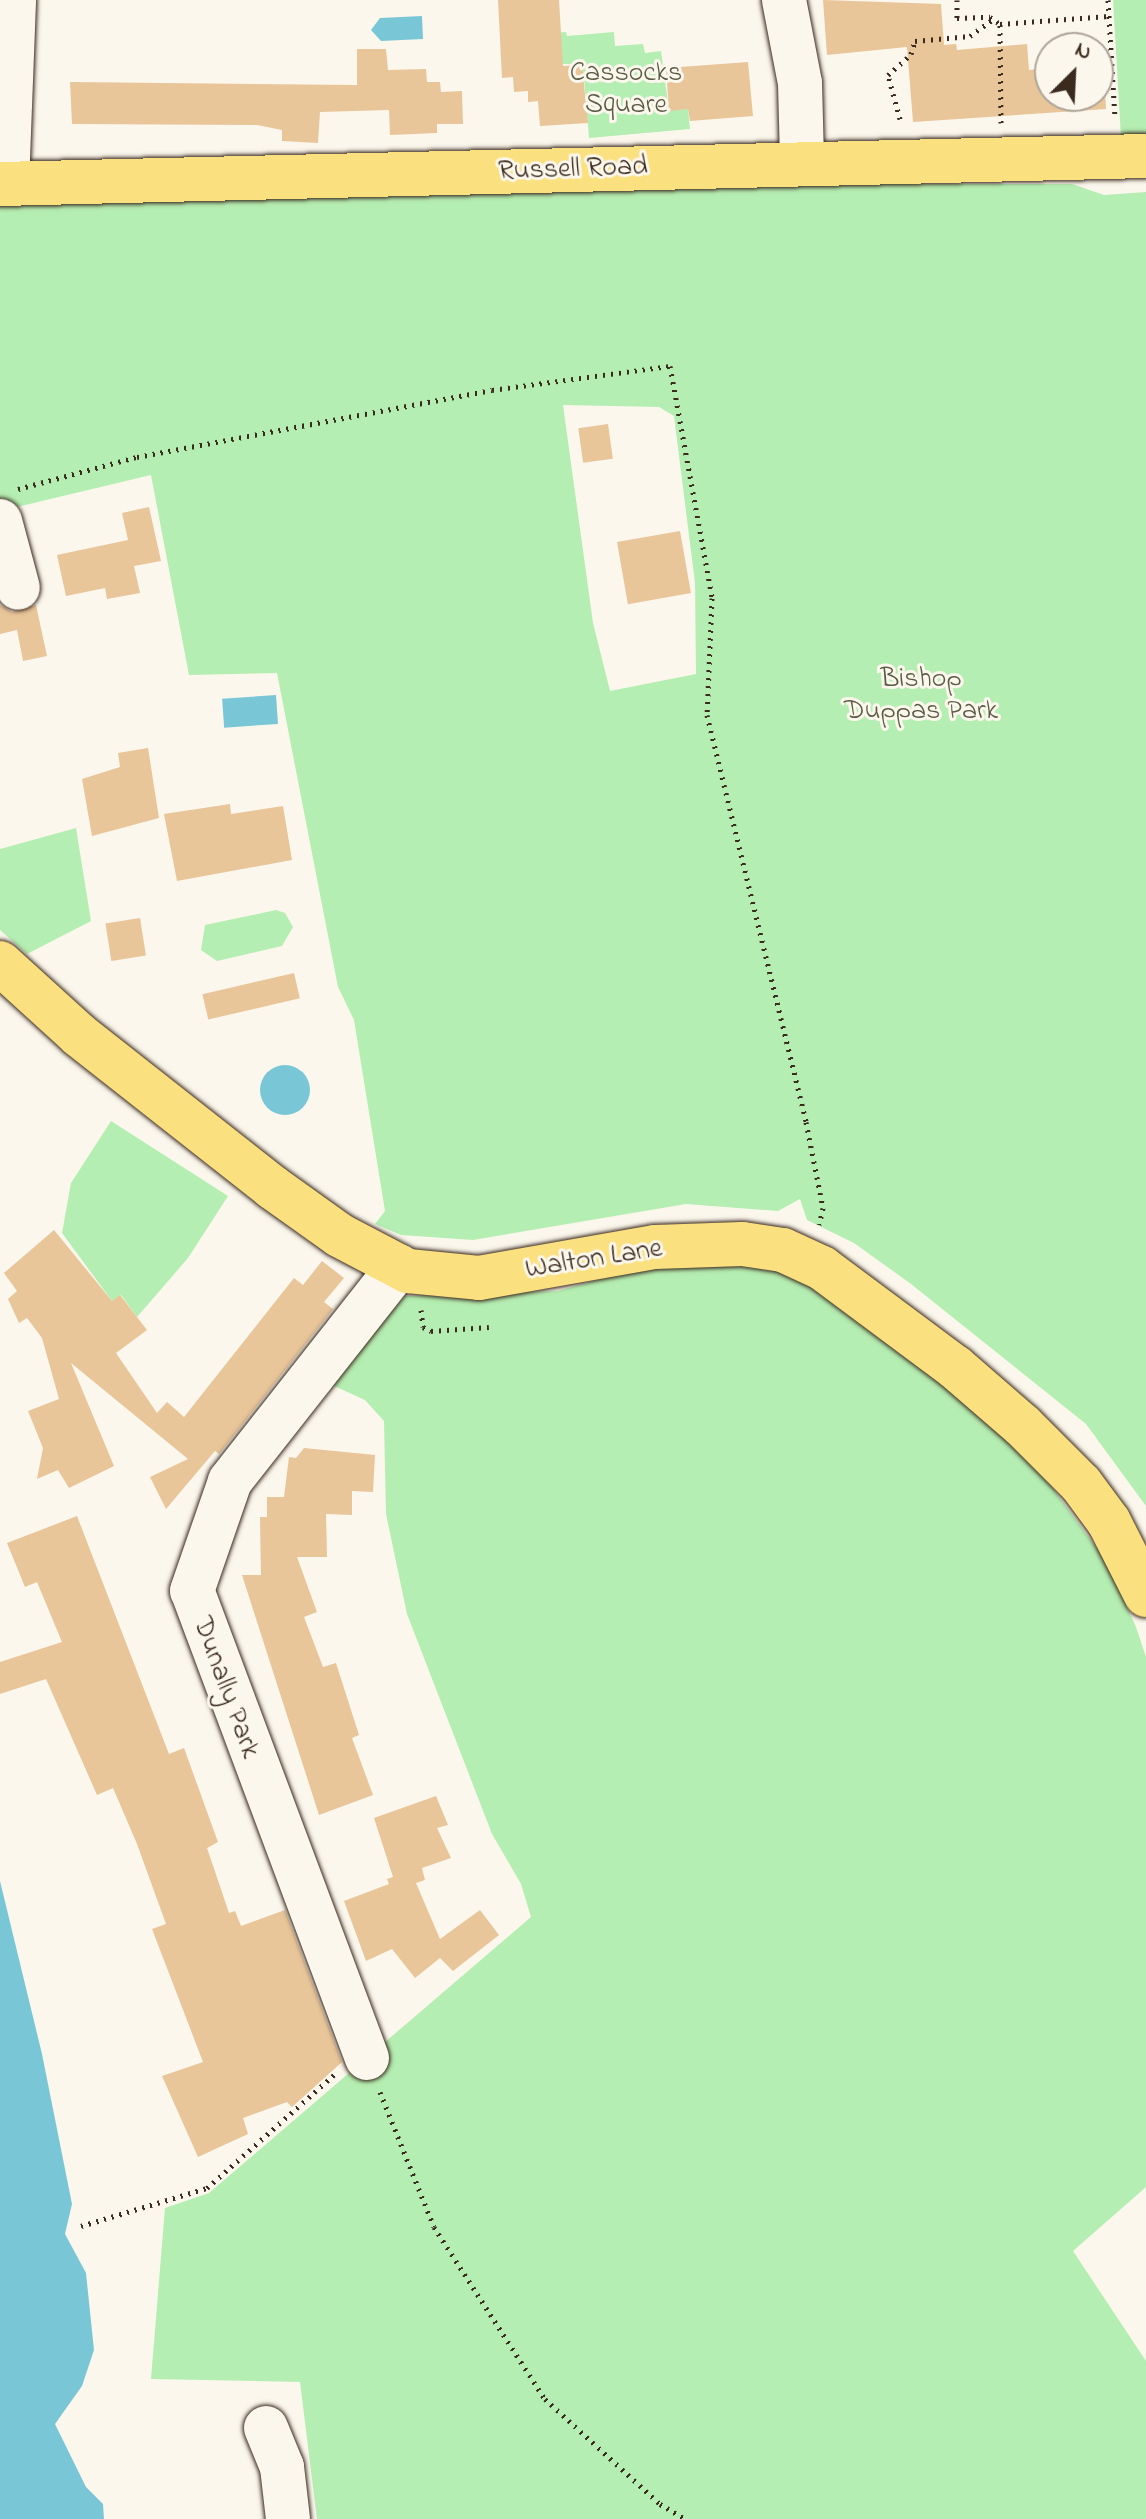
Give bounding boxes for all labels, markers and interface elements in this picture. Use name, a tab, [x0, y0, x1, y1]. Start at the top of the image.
north arrow	[1034, 32, 1114, 112]
text: N	[1070, 34, 1096, 70]
park label: Cassocks Square	[570, 57, 682, 123]
street label: Russell Road	[498, 151, 648, 189]
park label: Bishop Duppas Park	[844, 663, 998, 729]
street label: Walton Lane	[523, 1233, 665, 1287]
street label: Dunally Park	[184, 1613, 266, 1763]

